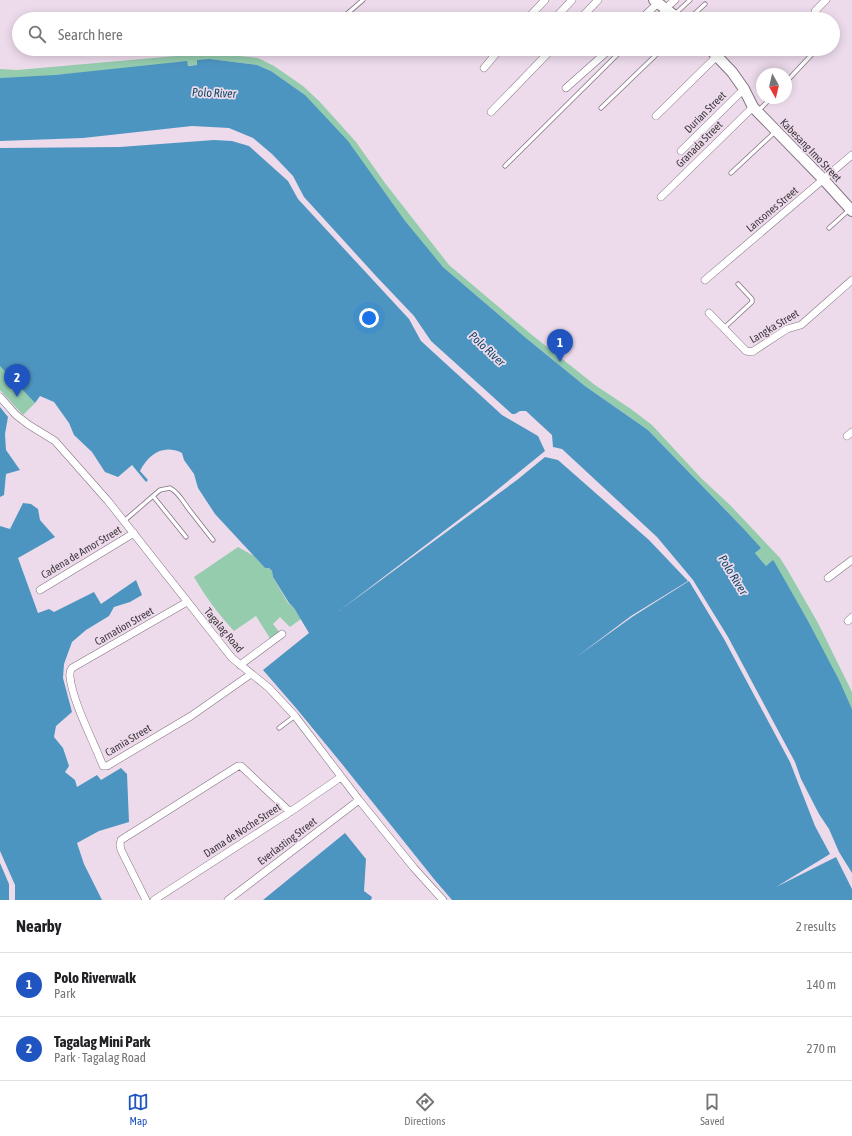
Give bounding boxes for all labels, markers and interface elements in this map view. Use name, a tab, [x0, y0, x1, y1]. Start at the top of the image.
search box	[12, 12, 840, 56]
icon: search	[26, 23, 48, 45]
text: Search here	[58, 26, 123, 43]
north arrow	[756, 68, 792, 104]
water label: Polo River	[192, 85, 237, 101]
street label: Durian Street	[682, 89, 728, 135]
street label: Kabesang Imo Street	[778, 116, 844, 184]
street label: Granada Street	[673, 118, 725, 170]
street label: Lansones Street	[744, 184, 800, 234]
street label: Langka Street	[747, 307, 801, 345]
your location	[359, 308, 379, 328]
water label: Polo River	[466, 329, 508, 370]
pin: 1	[547, 329, 573, 362]
pin: 2	[4, 364, 30, 397]
street label: Cadena de Amor Street	[39, 523, 123, 581]
water label: Polo River	[715, 553, 751, 598]
street label: Carnation Street	[93, 604, 155, 648]
street label: Tagalag Road	[202, 605, 246, 655]
street label: Camia Street	[103, 722, 153, 758]
street label: Dama de Noche Street	[201, 801, 283, 859]
street label: Everlasting Street	[255, 815, 319, 867]
text: Nearby	[16, 916, 62, 936]
text: 2 results	[796, 919, 836, 934]
text: Polo Riverwalk	[54, 969, 136, 986]
text: 1	[26, 977, 32, 992]
text: 140 m	[807, 977, 836, 992]
text: Park	[54, 986, 76, 1001]
text: Tagalag Mini Park	[54, 1033, 150, 1050]
text: 2	[26, 1041, 32, 1056]
text: 270 m	[807, 1041, 836, 1056]
text: Park · Tagalag Road	[54, 1050, 146, 1065]
tab: Map	[127, 1091, 149, 1127]
tab: Directions	[404, 1091, 445, 1127]
tab: Saved	[700, 1091, 725, 1127]

